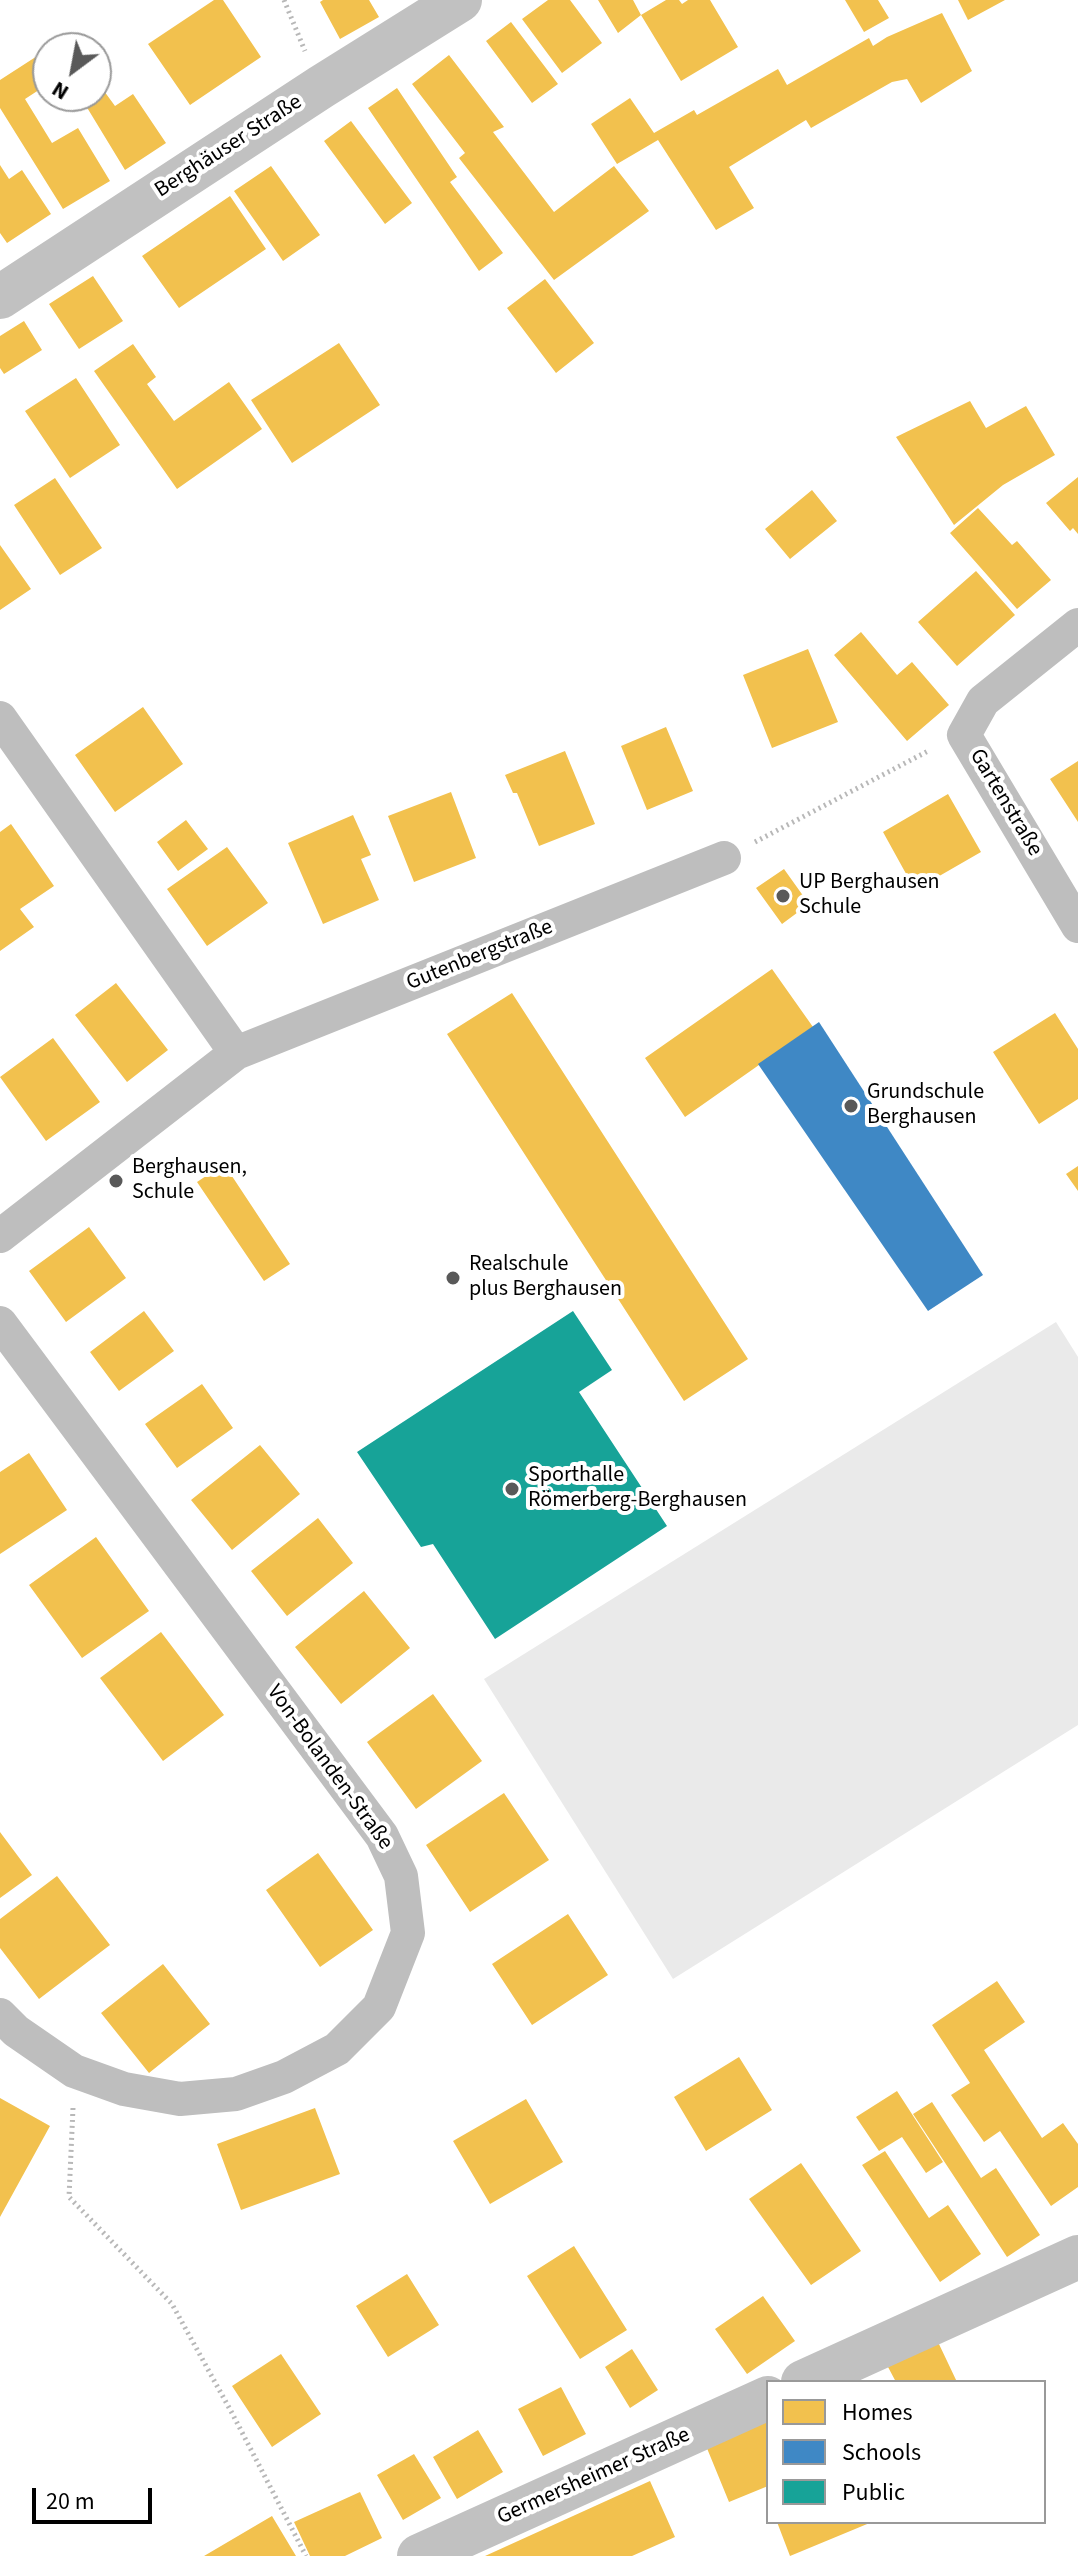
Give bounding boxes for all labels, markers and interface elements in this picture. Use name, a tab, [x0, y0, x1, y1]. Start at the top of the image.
north arrow	[32, 32, 112, 112]
text: N	[46, 73, 75, 108]
street label: Berghäuser Straße	[151, 90, 307, 204]
street label: Gartenstraße	[963, 745, 1047, 861]
place label: UP Berghausen Schule	[799, 870, 940, 922]
marker: UP Berghausen Schule	[774, 887, 792, 905]
street label: Gutenbergstraße	[403, 915, 557, 997]
place label: Grundschule Berghausen	[867, 1080, 984, 1132]
marker: Grundschule Berghausen	[842, 1097, 860, 1115]
place label: Berghausen, Schule	[132, 1155, 247, 1206]
marker: Berghausen, Schule	[107, 1172, 125, 1190]
place label: Realschule plus Berghausen	[469, 1252, 622, 1304]
marker: Realschule plus Berghausen	[444, 1269, 462, 1287]
place label: Sporthalle Römerberg-Berghausen	[528, 1463, 747, 1514]
marker: Sporthalle Römerberg-Berghausen	[503, 1480, 521, 1498]
street label: Von-Bolanden-Straße	[260, 1680, 398, 1856]
legend	[766, 2380, 1046, 2524]
text: Homes	[842, 2395, 913, 2430]
street label: Germersheimer Straße	[494, 2423, 694, 2531]
text: Schools	[842, 2435, 921, 2470]
scale bar	[36, 2472, 156, 2522]
text: Public	[842, 2475, 905, 2510]
text: 20 m	[46, 2484, 95, 2519]

